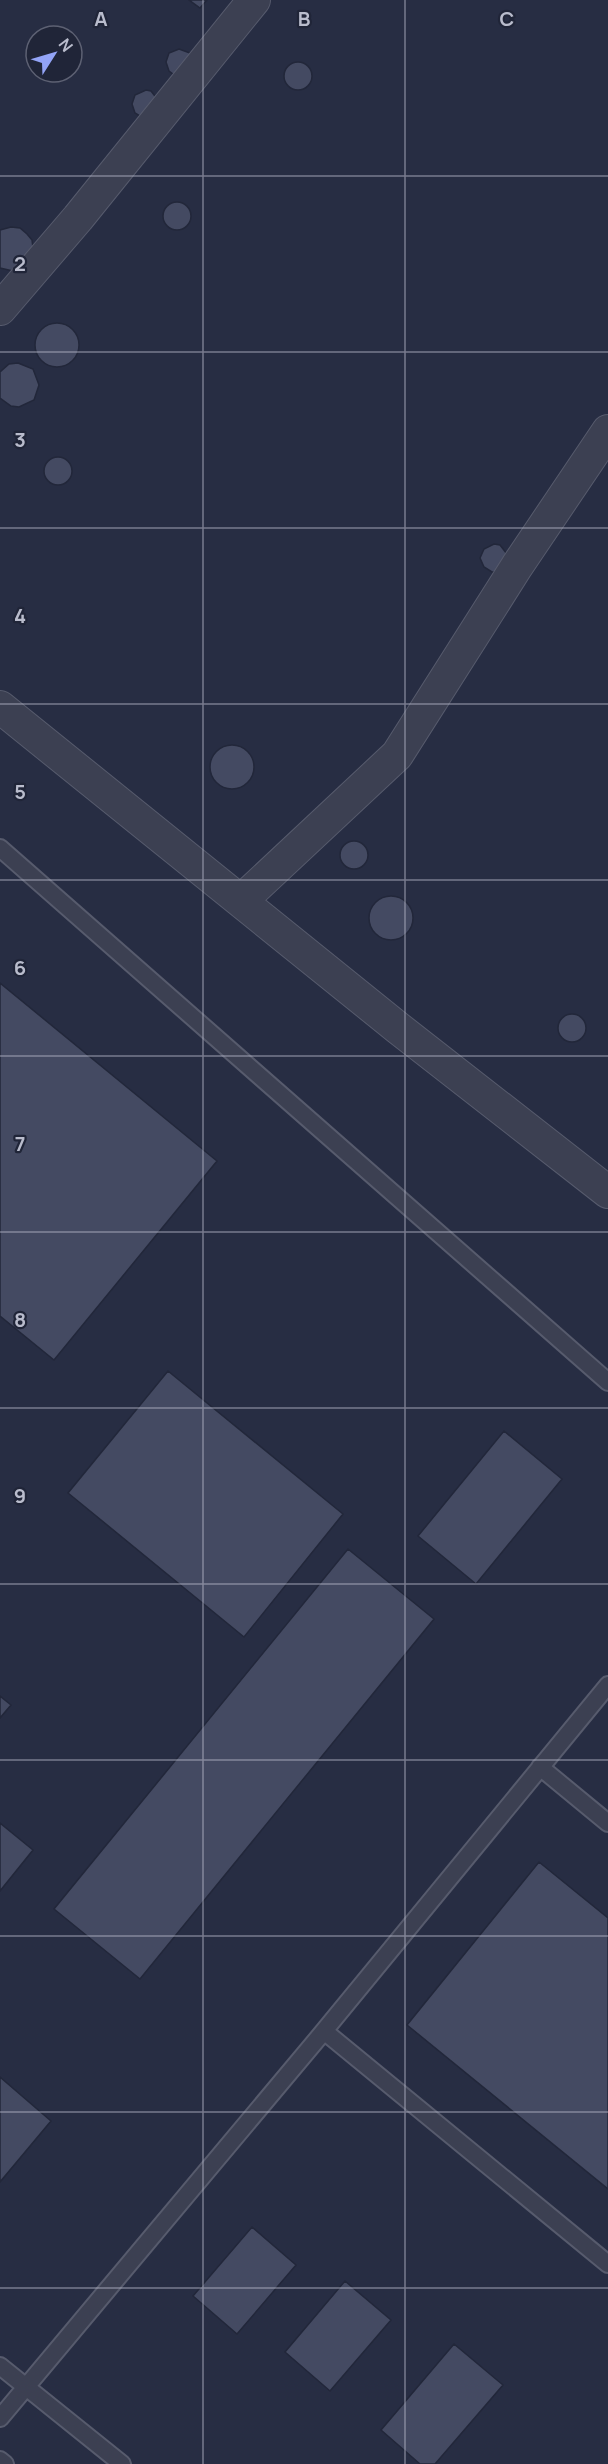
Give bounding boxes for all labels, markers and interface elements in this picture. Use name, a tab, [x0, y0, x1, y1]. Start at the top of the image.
text: A	[94, 5, 108, 32]
text: B	[298, 5, 311, 32]
text: C	[500, 5, 514, 32]
north arrow	[24, 24, 84, 84]
text: N	[54, 34, 78, 56]
text: 2	[14, 250, 26, 277]
text: 3	[14, 426, 26, 453]
text: 4	[14, 602, 26, 629]
text: 5	[14, 778, 26, 805]
text: 6	[14, 954, 26, 981]
text: 7	[15, 1130, 25, 1157]
text: 8	[14, 1306, 26, 1333]
text: 9	[14, 1482, 26, 1509]

